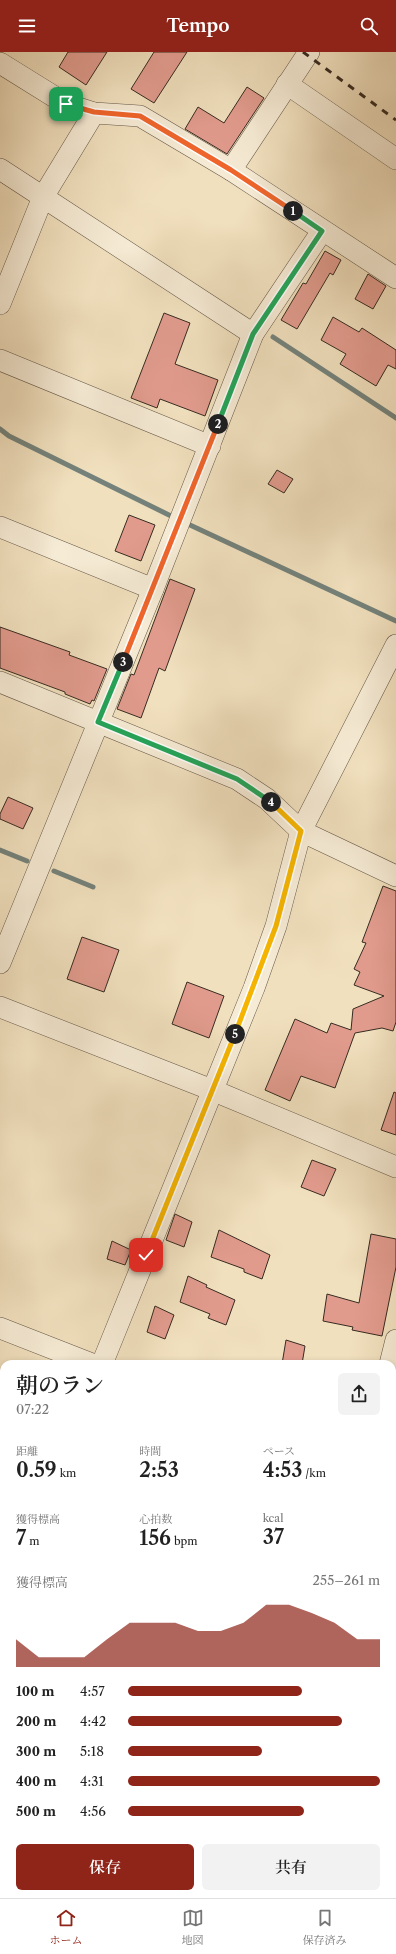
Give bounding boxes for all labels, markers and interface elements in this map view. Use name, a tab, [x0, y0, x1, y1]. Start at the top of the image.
icon: menu	[16, 15, 38, 37]
text: Tempo	[166, 15, 230, 37]
icon: search	[358, 15, 380, 37]
pin	[49, 87, 83, 121]
icon: arrive	[55, 93, 77, 115]
pin: 1	[283, 201, 303, 221]
text: 1	[291, 204, 295, 218]
pin: 2	[208, 414, 228, 434]
text: 2	[215, 417, 221, 431]
pin: 3	[113, 652, 133, 672]
text: 3	[120, 655, 126, 669]
pin: 4	[261, 792, 281, 812]
text: 4	[268, 795, 274, 809]
pin: 5	[225, 1024, 245, 1044]
text: 5	[232, 1027, 238, 1041]
pin	[129, 1238, 163, 1272]
icon: check	[135, 1244, 157, 1266]
text: 朝のラン	[16, 1372, 104, 1399]
button: share	[338, 1373, 380, 1415]
text: 07:22	[16, 1401, 49, 1417]
text: 距離	[16, 1444, 38, 1458]
text: 時間	[139, 1444, 161, 1458]
text: ペース	[263, 1444, 295, 1458]
text: 0.59	[16, 1458, 57, 1482]
text: 2:53	[139, 1458, 179, 1482]
text: 4:53	[263, 1458, 302, 1482]
text: km	[57, 1466, 76, 1480]
text: /km	[302, 1466, 326, 1480]
text: kcal	[263, 1511, 283, 1525]
text: 獲得標高	[16, 1512, 60, 1526]
text: 心拍数	[139, 1512, 172, 1526]
text: 37	[263, 1525, 284, 1549]
text: 7	[16, 1526, 26, 1550]
text: 156	[139, 1526, 171, 1550]
text: m	[26, 1534, 39, 1548]
text: bpm	[171, 1534, 198, 1548]
text: 255–261 m	[313, 1572, 380, 1588]
text: 獲得標高	[16, 1574, 68, 1590]
text: 100 m	[16, 1683, 55, 1699]
text: 4:57	[80, 1683, 105, 1699]
text: 200 m	[16, 1713, 56, 1729]
text: 4:42	[80, 1713, 106, 1729]
text: 300 m	[16, 1743, 56, 1759]
text: 5:18	[80, 1743, 104, 1759]
text: 400 m	[16, 1773, 56, 1789]
text: 4:31	[80, 1773, 104, 1789]
text: 500 m	[16, 1803, 56, 1819]
text: 4:56	[80, 1803, 106, 1819]
button: 保存	[16, 1844, 194, 1890]
button: 共有	[202, 1844, 380, 1890]
tab: ホーム	[50, 1907, 83, 1947]
tab: 地図	[182, 1907, 204, 1947]
tab: 保存済み	[303, 1907, 347, 1947]

